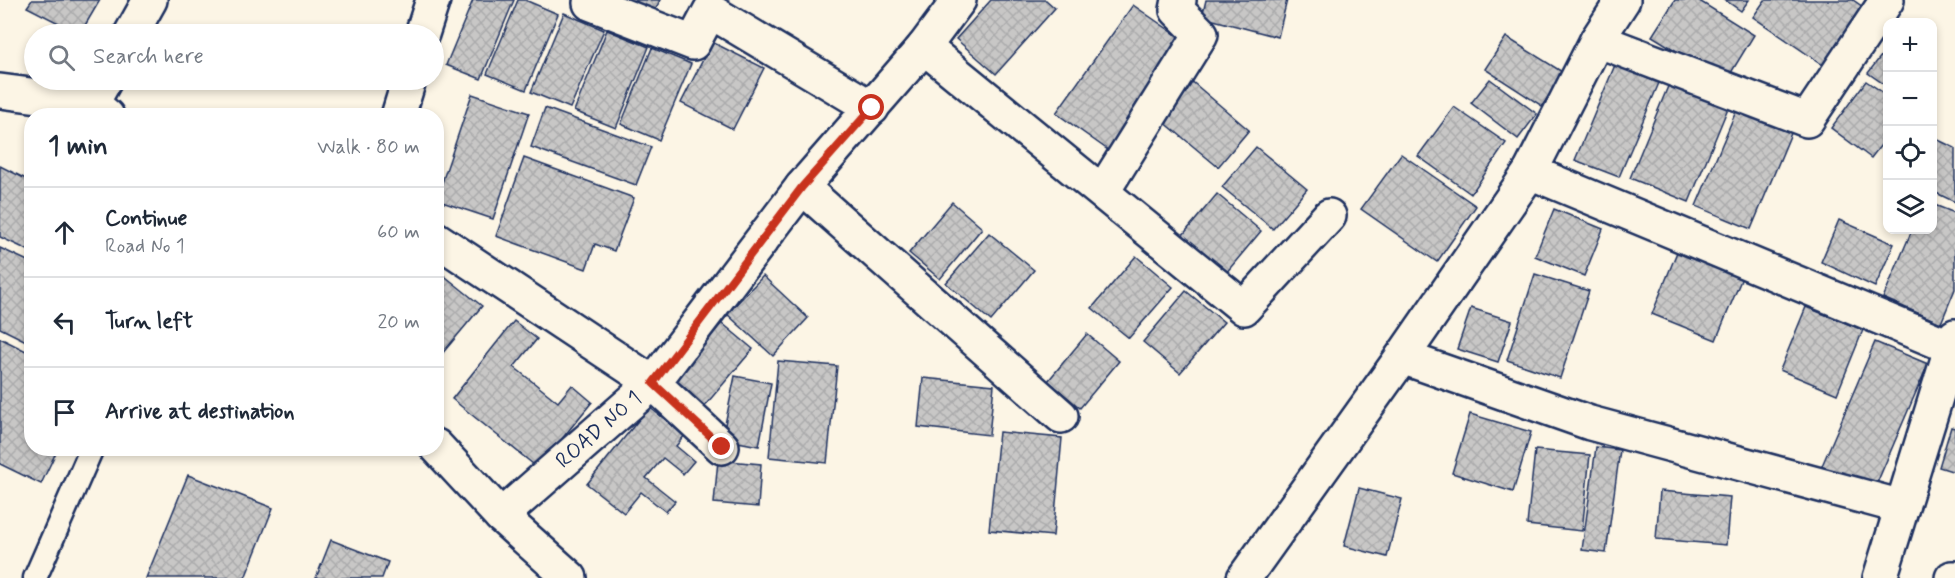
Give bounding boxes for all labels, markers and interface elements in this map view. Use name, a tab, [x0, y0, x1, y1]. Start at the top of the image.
map controls	[1883, 18, 1937, 234]
button: +	[1883, 18, 1937, 72]
search box	[24, 24, 444, 90]
icon: search	[45, 41, 78, 74]
text: Search here	[93, 43, 204, 71]
button: −	[1883, 72, 1937, 126]
route start	[858, 94, 884, 120]
button: locate	[1883, 126, 1937, 180]
text: 1 min	[48, 130, 108, 164]
text: Walk · 80 m	[317, 134, 420, 161]
button: layers	[1883, 180, 1937, 234]
text: Continue	[105, 205, 187, 233]
icon: ahead	[48, 216, 81, 249]
text: 60 m	[377, 219, 420, 246]
text: Road No 1	[105, 233, 185, 260]
icon: left	[48, 306, 81, 339]
text: Turn left	[105, 308, 193, 336]
text: 20 m	[377, 309, 420, 336]
street label: ROAD NO 1	[550, 385, 648, 475]
icon: arrive	[48, 396, 81, 429]
text: Arrive at destination	[105, 398, 295, 426]
route end	[708, 433, 734, 459]

